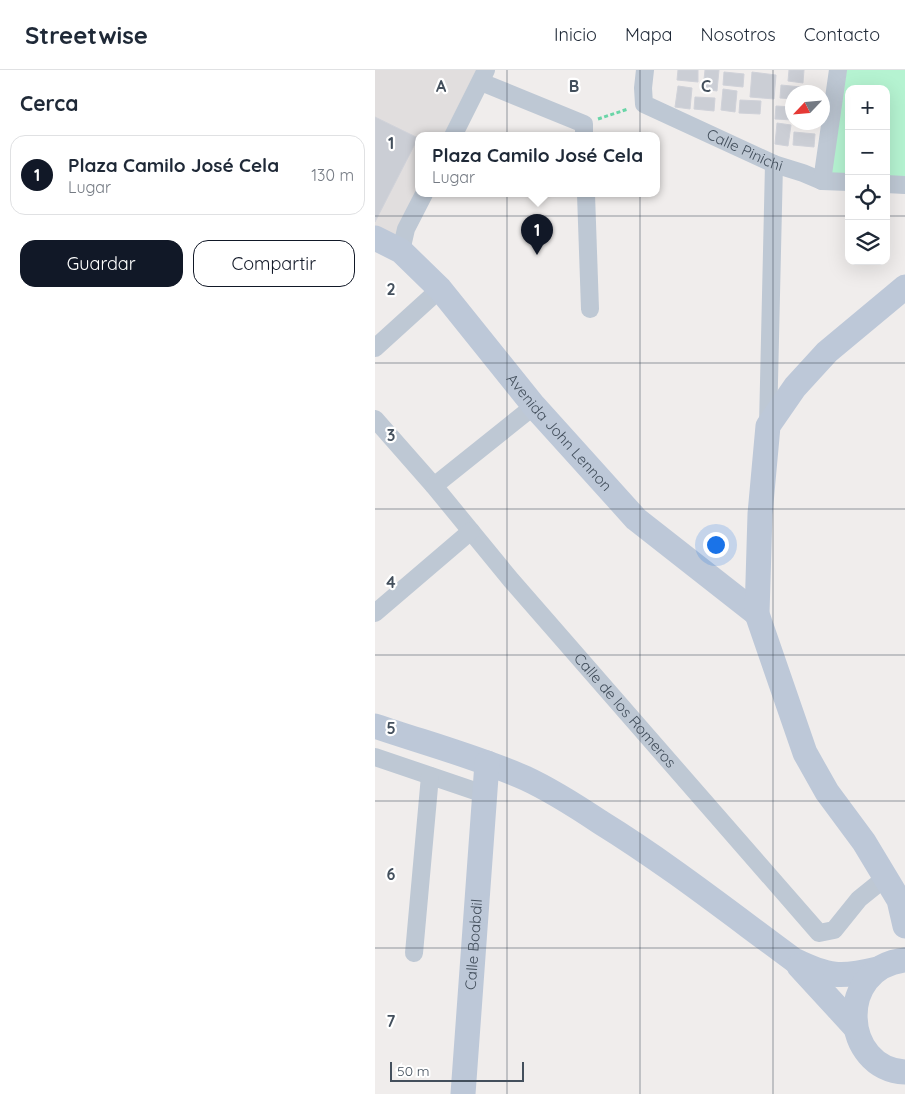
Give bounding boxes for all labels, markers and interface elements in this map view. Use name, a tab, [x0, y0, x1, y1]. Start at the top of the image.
text: Streetwise	[25, 20, 148, 50]
text: Inicio	[554, 23, 597, 46]
text: Mapa	[625, 23, 673, 46]
text: Nosotros	[701, 23, 776, 46]
text: Contacto	[804, 23, 880, 46]
text: A	[436, 76, 447, 96]
text: B	[569, 76, 579, 96]
text: C	[701, 76, 711, 96]
north arrow	[785, 85, 830, 130]
map controls	[845, 85, 890, 265]
button: +	[845, 85, 890, 130]
text: Cerca	[20, 90, 78, 116]
street label: Calle Pinichi	[704, 124, 785, 175]
button: −	[845, 130, 890, 175]
popup	[415, 132, 660, 197]
text: 1	[388, 133, 394, 153]
text: Plaza Camilo José Cela	[432, 143, 643, 167]
text: Plaza Camilo José Cela	[68, 153, 279, 177]
text: 1	[34, 165, 40, 185]
text: 130 m	[311, 165, 354, 185]
text: Lugar	[432, 167, 475, 187]
button: locate	[845, 175, 890, 220]
text: Lugar	[68, 177, 111, 197]
pin: 1	[521, 214, 553, 255]
button: layers	[845, 220, 890, 265]
button: Guardar	[20, 240, 183, 287]
button: Compartir	[193, 240, 355, 287]
text: 2	[386, 279, 396, 299]
street label: Avenida John Lennon	[503, 370, 616, 495]
text: 3	[387, 425, 395, 445]
your location	[703, 532, 729, 558]
text: 4	[386, 572, 396, 592]
street label: Calle de los Romeros	[570, 649, 680, 772]
text: 5	[386, 718, 396, 738]
text: 6	[387, 864, 396, 884]
street label: Calle Boabdil	[461, 898, 486, 990]
text: 7	[387, 1011, 396, 1031]
scale bar	[390, 1059, 524, 1082]
text: 50 m	[397, 1062, 430, 1080]

